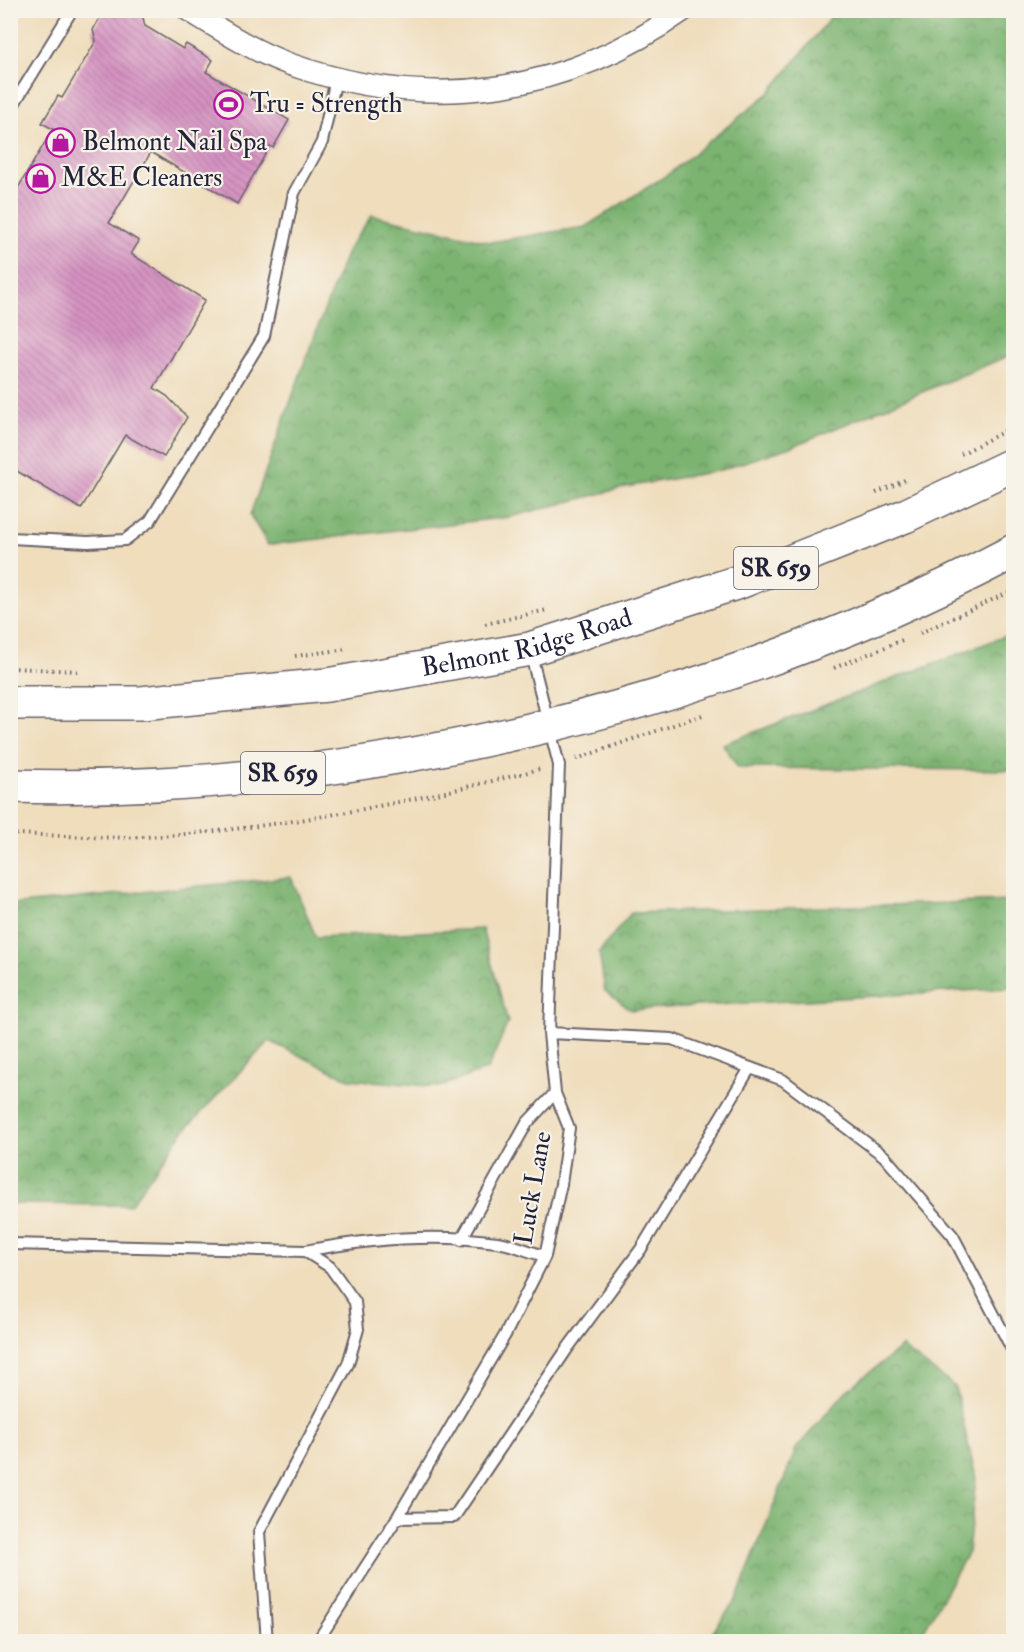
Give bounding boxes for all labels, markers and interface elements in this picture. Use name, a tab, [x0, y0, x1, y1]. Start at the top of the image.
sports icon: Tru = Strength	[213, 88, 245, 120]
place label: Tru = Strength	[250, 88, 403, 120]
shop icon: Belmont Nail Spa	[45, 126, 77, 158]
place label: Belmont Nail Spa	[82, 126, 267, 159]
shop icon: M&E Cleaners	[24, 162, 56, 194]
place label: M&E Cleaners	[61, 162, 222, 194]
road number: SR 659	[734, 547, 818, 589]
street label: Belmont Ridge Road	[419, 601, 636, 684]
road number: SR 659	[241, 752, 325, 794]
street label: Luck Lane	[507, 1129, 559, 1247]

